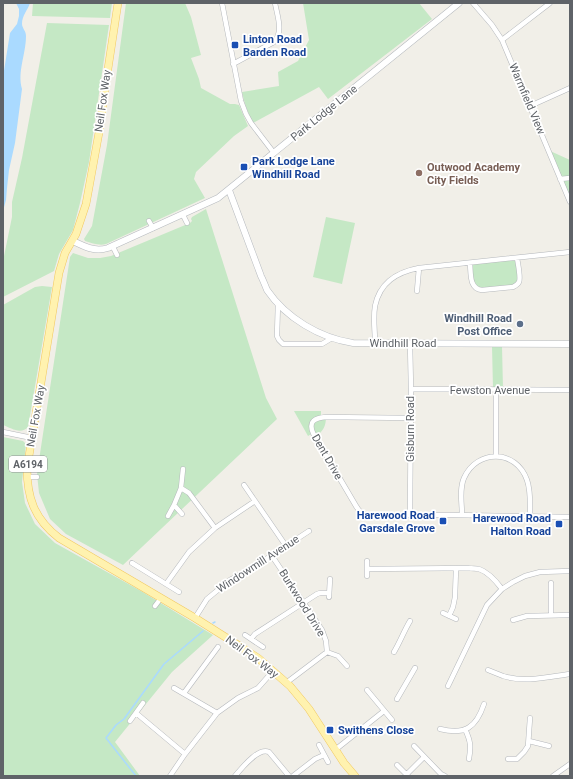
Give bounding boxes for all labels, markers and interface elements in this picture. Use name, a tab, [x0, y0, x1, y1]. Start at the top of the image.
place label: Linton Road Barden Road	[243, 33, 306, 59]
marker: Linton Road Barden Road	[230, 40, 240, 50]
street label: Warmfield View	[506, 61, 548, 137]
street label: Neil Fox Way	[92, 68, 114, 133]
street label: Park Lodge Lane	[288, 82, 360, 144]
place label: Park Lodge Lane Windhill Road	[252, 155, 335, 181]
place label: Outwood Academy City Fields	[427, 161, 521, 187]
marker: Park Lodge Lane Windhill Road	[239, 162, 249, 172]
marker: Outwood Academy City Fields	[414, 168, 424, 178]
place label: Windhill Road Post Office	[444, 312, 512, 338]
marker: Windhill Road Post Office	[515, 319, 525, 329]
street label: Windhill Road	[370, 337, 436, 350]
street label: Neil Fox Way	[24, 383, 48, 448]
street label: Fewston Avenue	[450, 384, 530, 397]
street label: Gisburn Road	[404, 396, 417, 462]
street label: Dent Drive	[309, 432, 345, 482]
road number: A6194	[9, 456, 47, 472]
place label: Harewood Road Garsdale Grove	[357, 509, 435, 535]
place label: Harewood Road Halton Road	[473, 512, 551, 538]
marker: Harewood Road Garsdale Grove	[438, 516, 448, 526]
marker: Harewood Road Halton Road	[554, 519, 564, 529]
street label: Windowmill Avenue	[214, 532, 302, 595]
street label: Burkwood Drive	[276, 567, 328, 639]
street label: Neil Fox Way	[223, 633, 282, 682]
place label: Swithens Close	[338, 724, 414, 737]
marker: Swithens Close	[325, 725, 335, 735]

